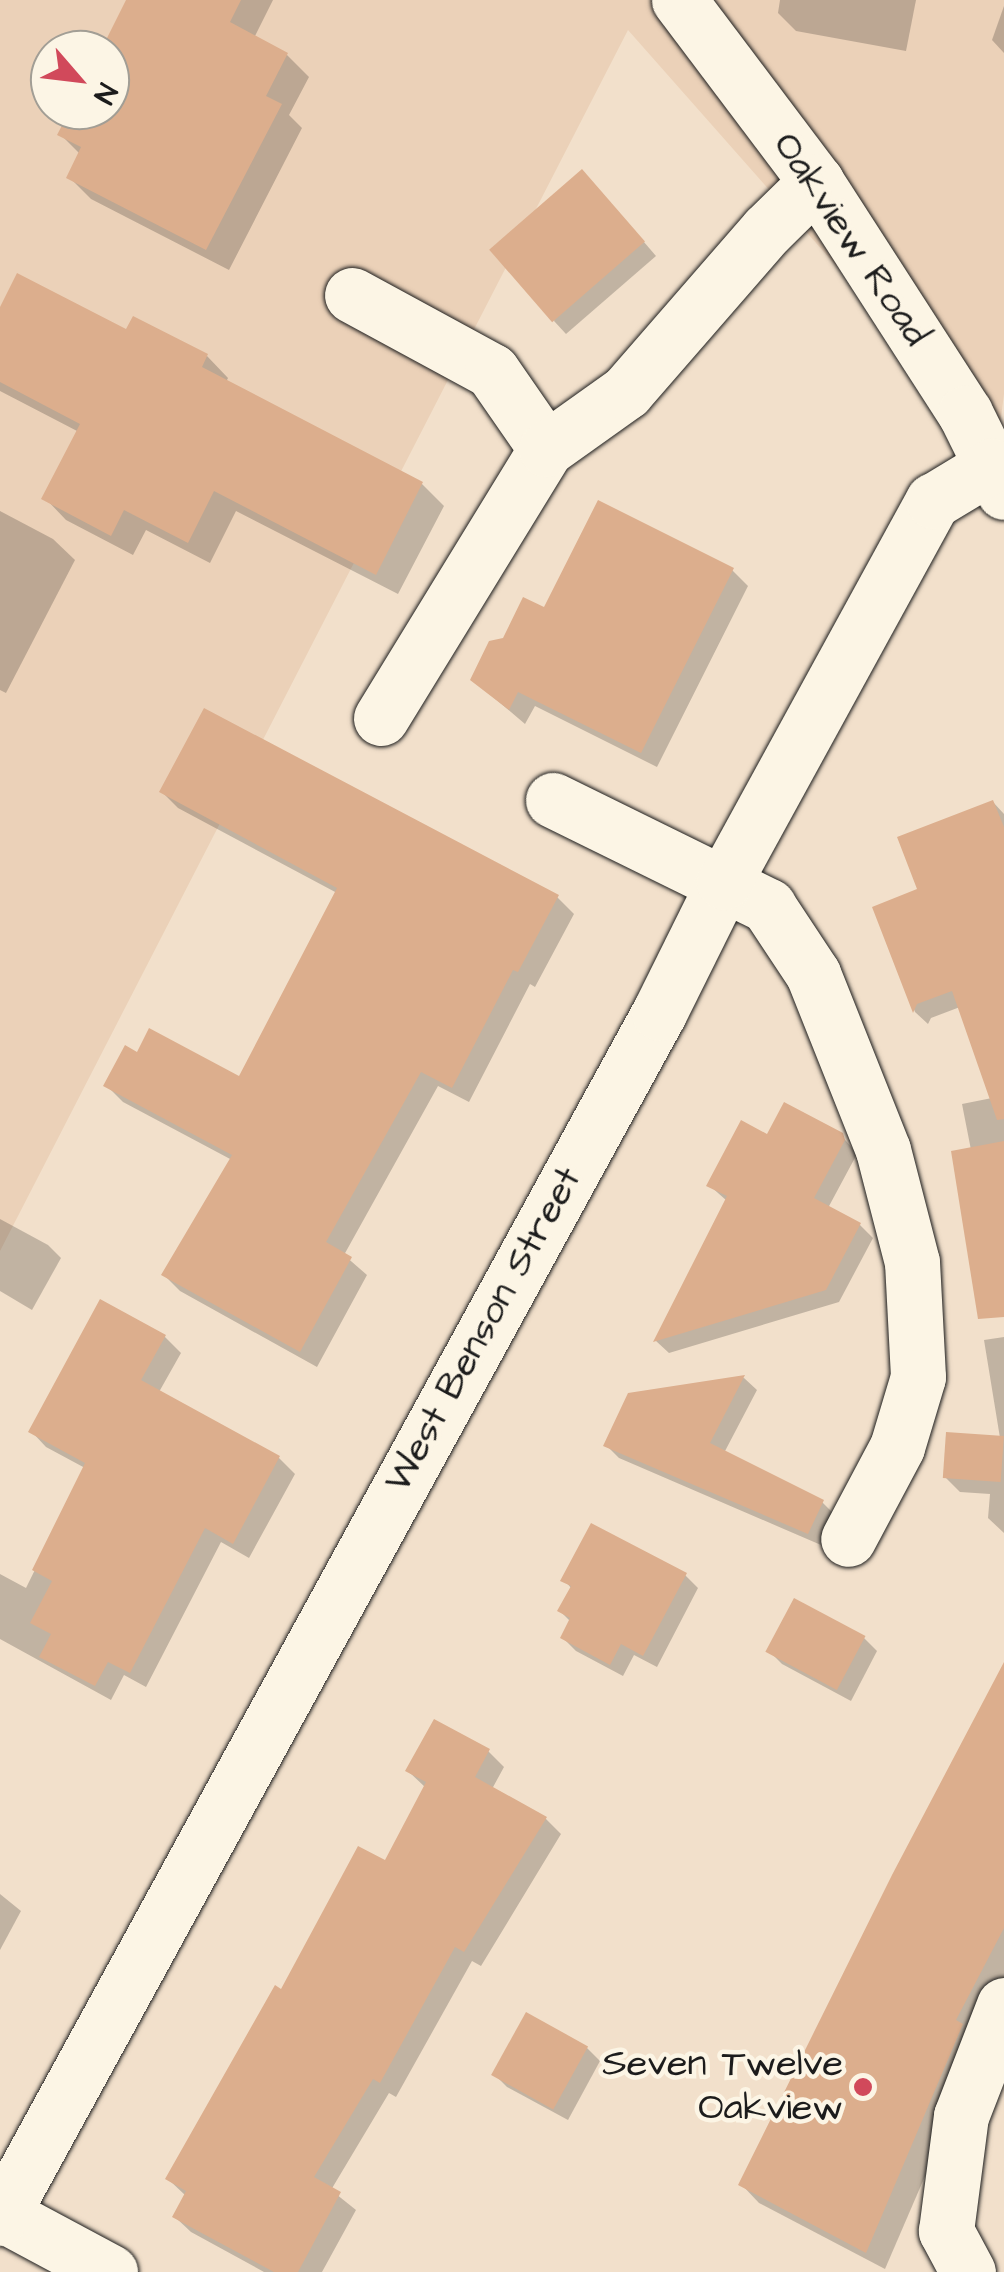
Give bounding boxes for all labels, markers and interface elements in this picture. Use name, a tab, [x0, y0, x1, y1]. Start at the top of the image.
north arrow	[30, 30, 130, 130]
text: N	[84, 76, 127, 110]
street label: Oakview Road	[762, 125, 938, 355]
street label: West Benson Street	[376, 1160, 592, 1500]
place label: Seven Twelve Oakview	[602, 2042, 843, 2132]
marker: Seven Twelve Oakview	[852, 2076, 874, 2098]

